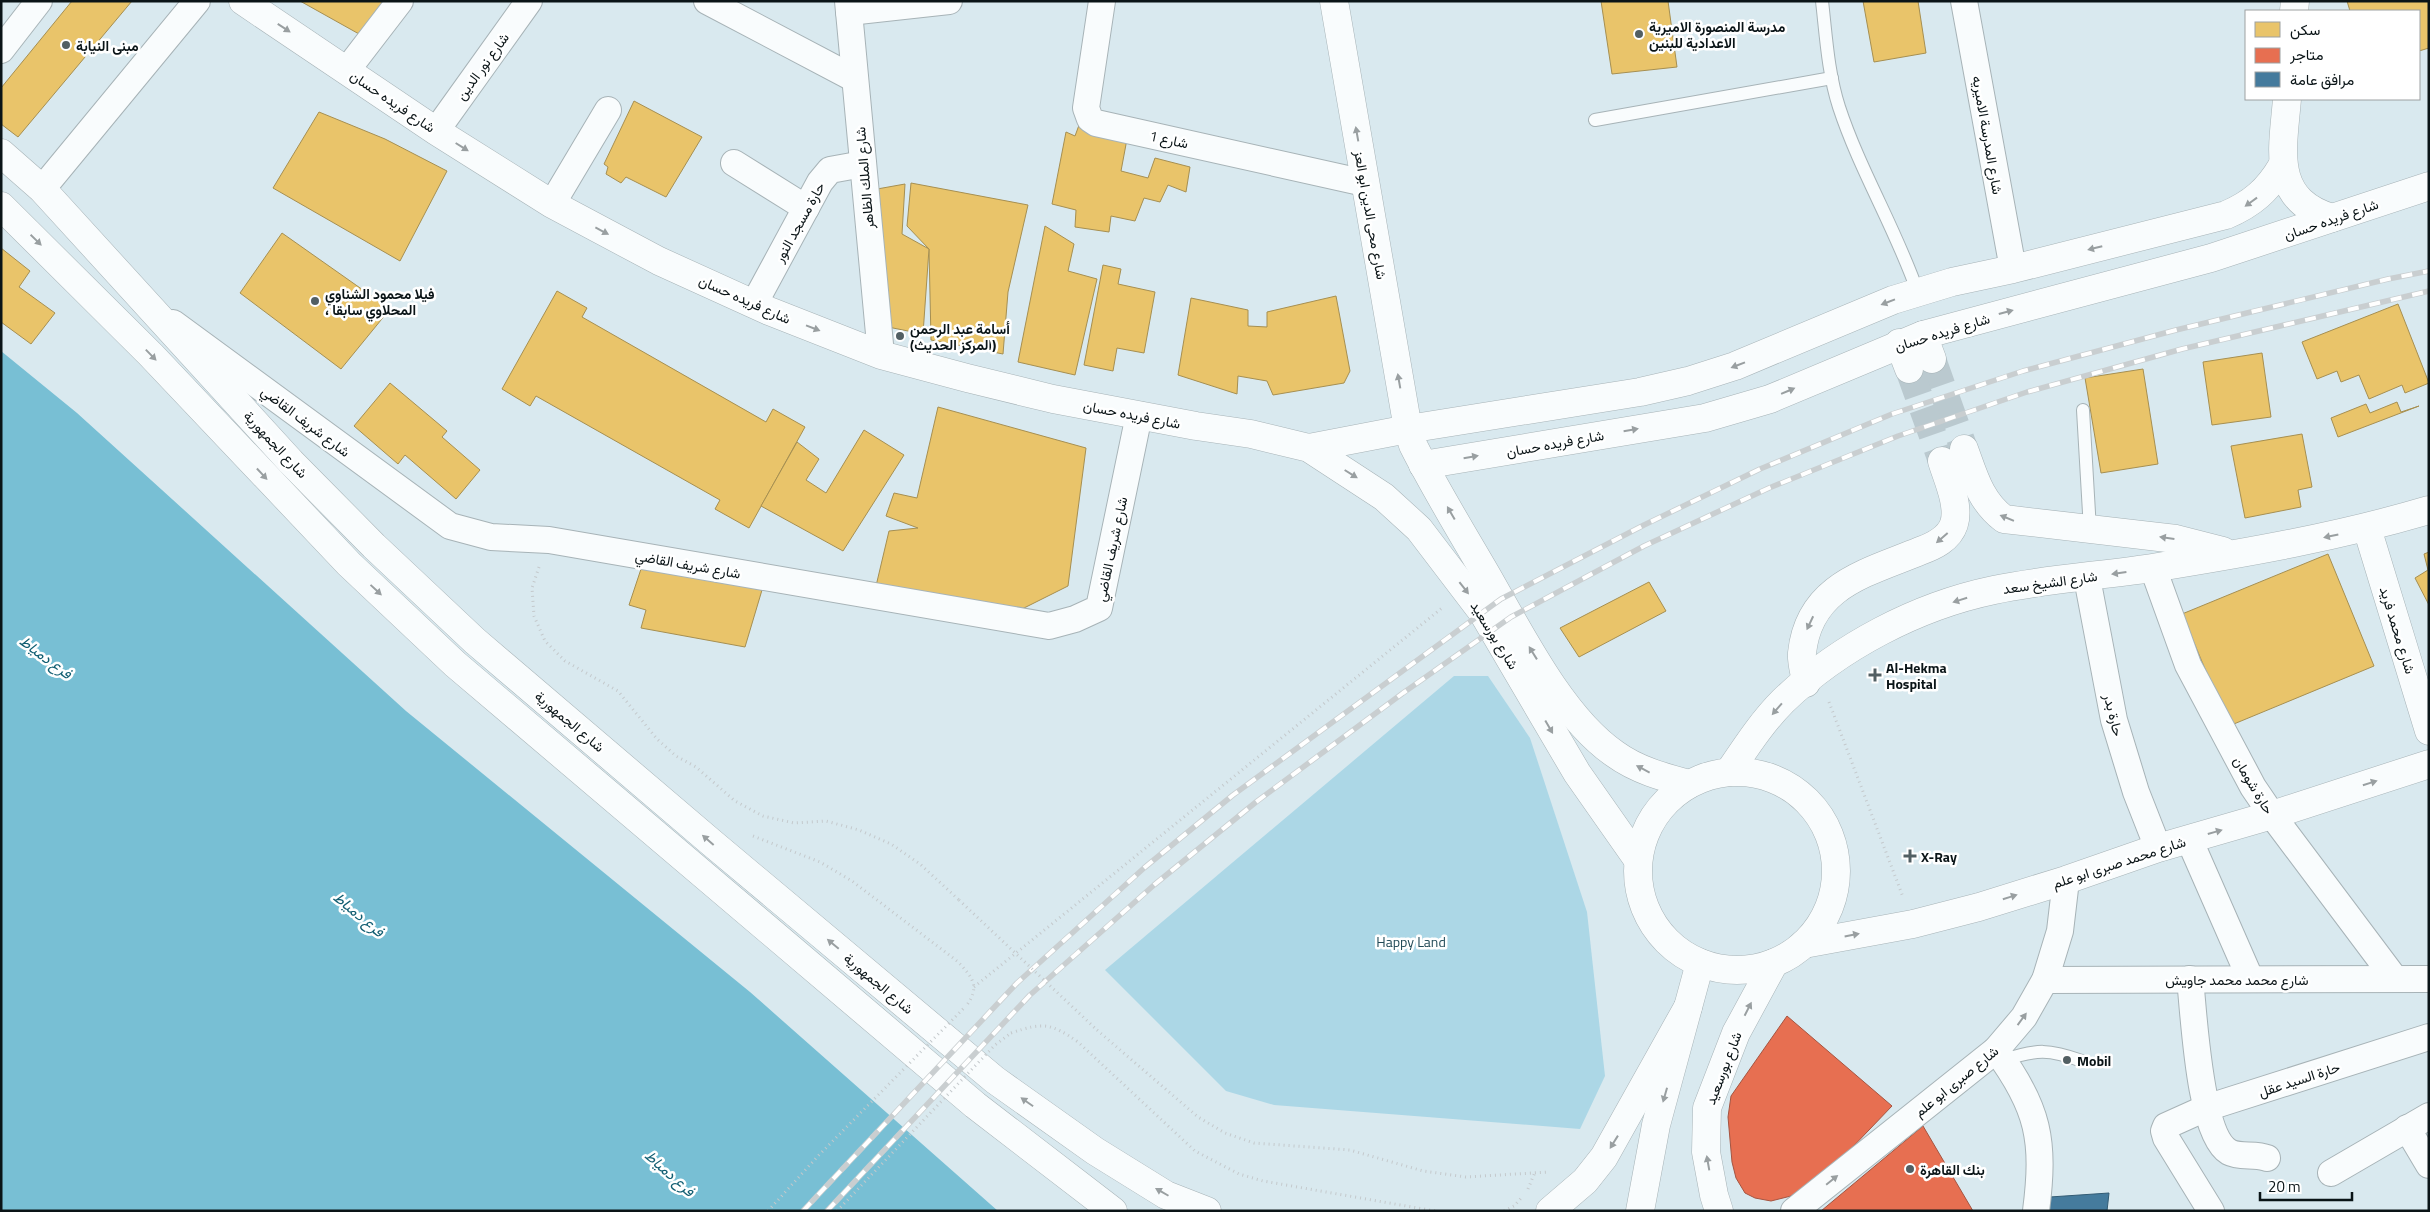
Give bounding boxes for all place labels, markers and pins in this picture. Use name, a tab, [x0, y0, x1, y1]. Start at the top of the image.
place label: مدرسة المنصورة الاميرية الاعدادية للبنين	[1649, 16, 1786, 53]
marker: مدرسة المنصورة الاميرية الاعدادية للبنين	[1633, 28, 1645, 40]
place label: مبنى النيابة	[76, 35, 139, 56]
marker: مبنى النيابة	[60, 39, 72, 51]
place label: فيلا محمود الشناوي ، المحلاوي سابقا	[325, 283, 435, 322]
marker: فيلا محمود الشناوي ، المحلاوي سابقا	[309, 295, 321, 307]
place label: أسامة عبد الرحمن (المركز الحديث)	[910, 318, 1010, 355]
marker: أسامة عبد الرحمن (المركز الحديث)	[894, 330, 906, 342]
place label: Al-Hekma Hospital	[1886, 657, 1947, 694]
marker: Al-Hekma Hospital	[1868, 668, 1882, 682]
place label: X-Ray	[1921, 846, 1957, 867]
marker: X-Ray	[1903, 849, 1917, 863]
place label: Mobil	[2077, 1050, 2111, 1071]
marker: Mobil	[2061, 1054, 2073, 1066]
place label: بنك القاهرة	[1920, 1159, 1985, 1180]
marker: بنك القاهرة	[1904, 1163, 1916, 1175]

